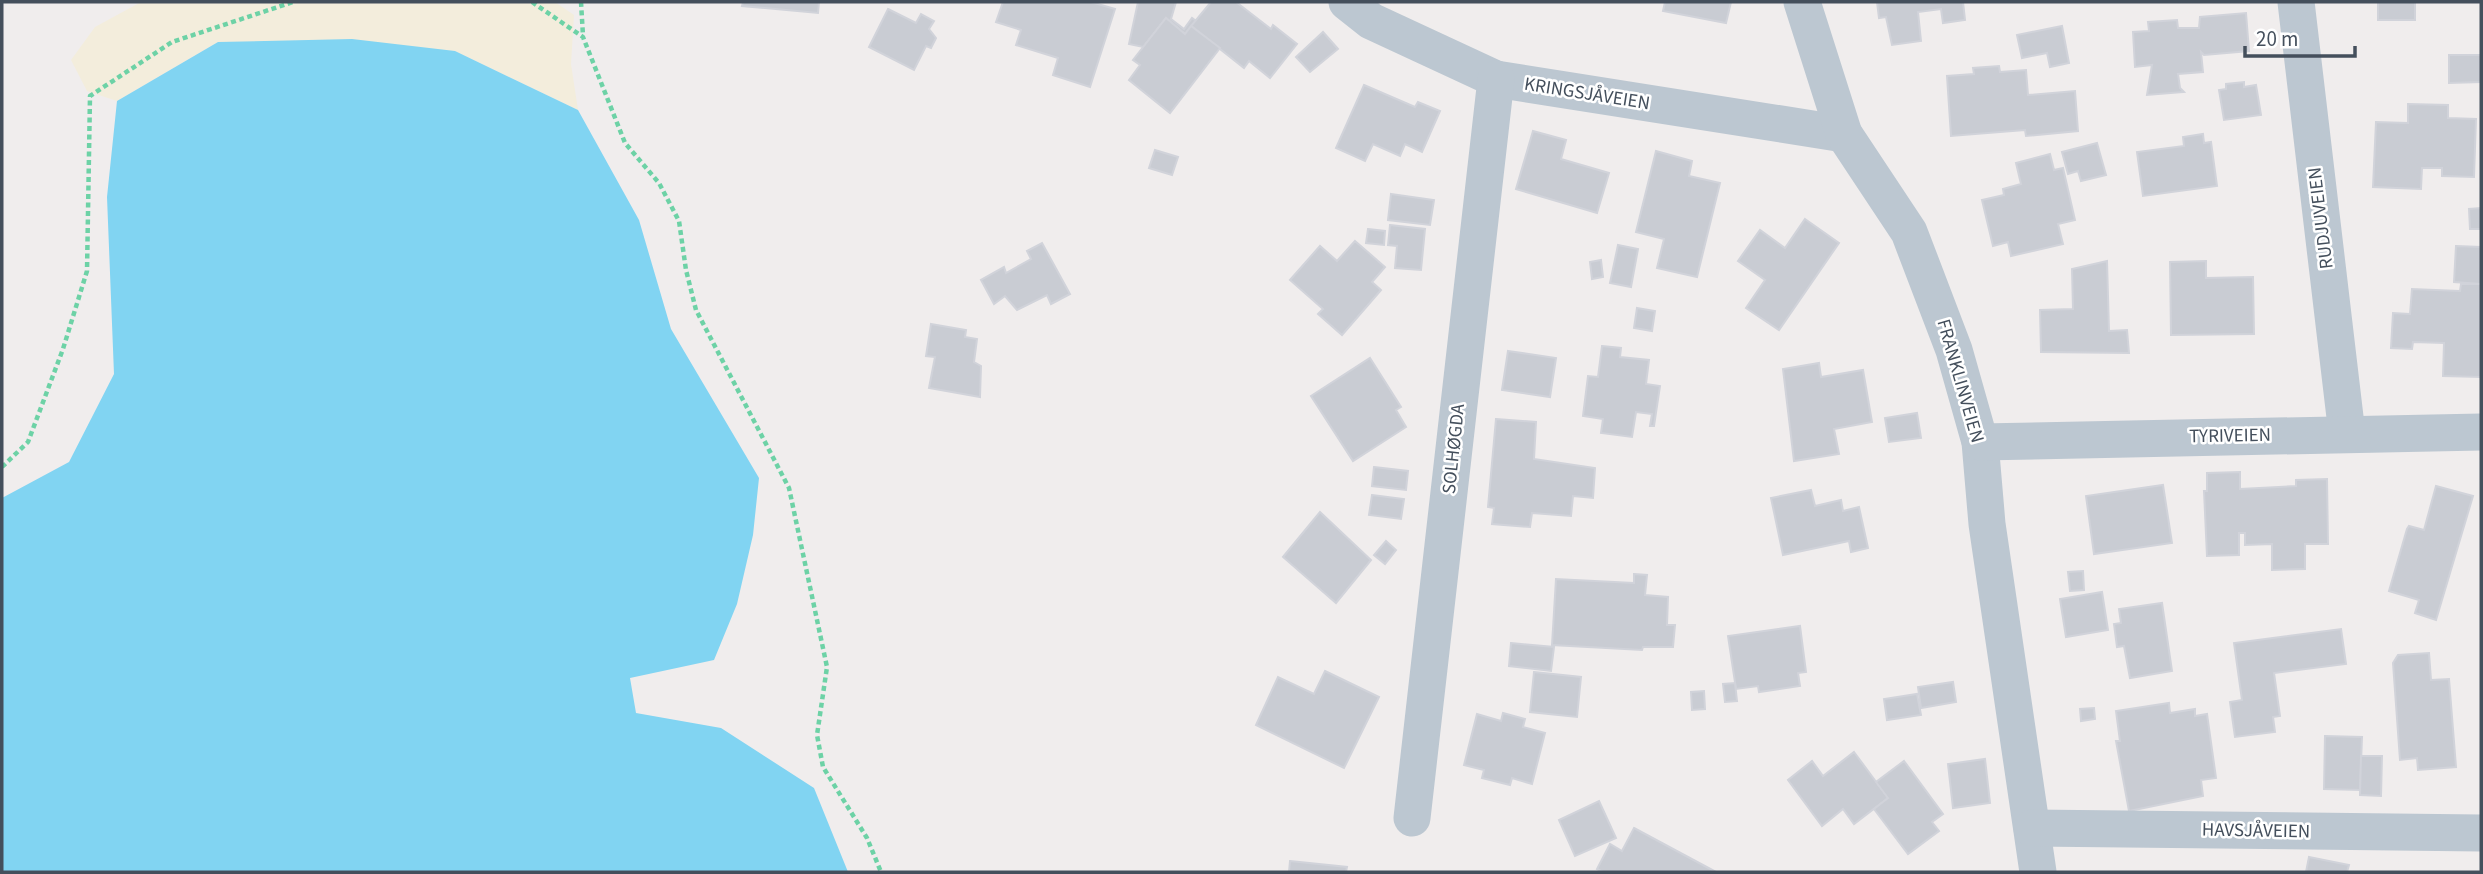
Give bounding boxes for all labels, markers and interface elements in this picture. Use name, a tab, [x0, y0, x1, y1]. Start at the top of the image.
scale bar	[2245, 14, 2355, 58]
text: 20 m	[2256, 24, 2298, 54]
street label: KRINGSJÅVEIEN	[1522, 71, 1652, 117]
street label: RUDJUVEIEN	[2301, 166, 2341, 270]
street label: FRANKLINVEIEN	[1929, 316, 1991, 446]
street label: SOLHØGDA	[1436, 402, 1472, 495]
street label: TYRIVEIEN	[2189, 422, 2271, 450]
street label: HAVSJÅVEIEN	[2202, 817, 2310, 845]

